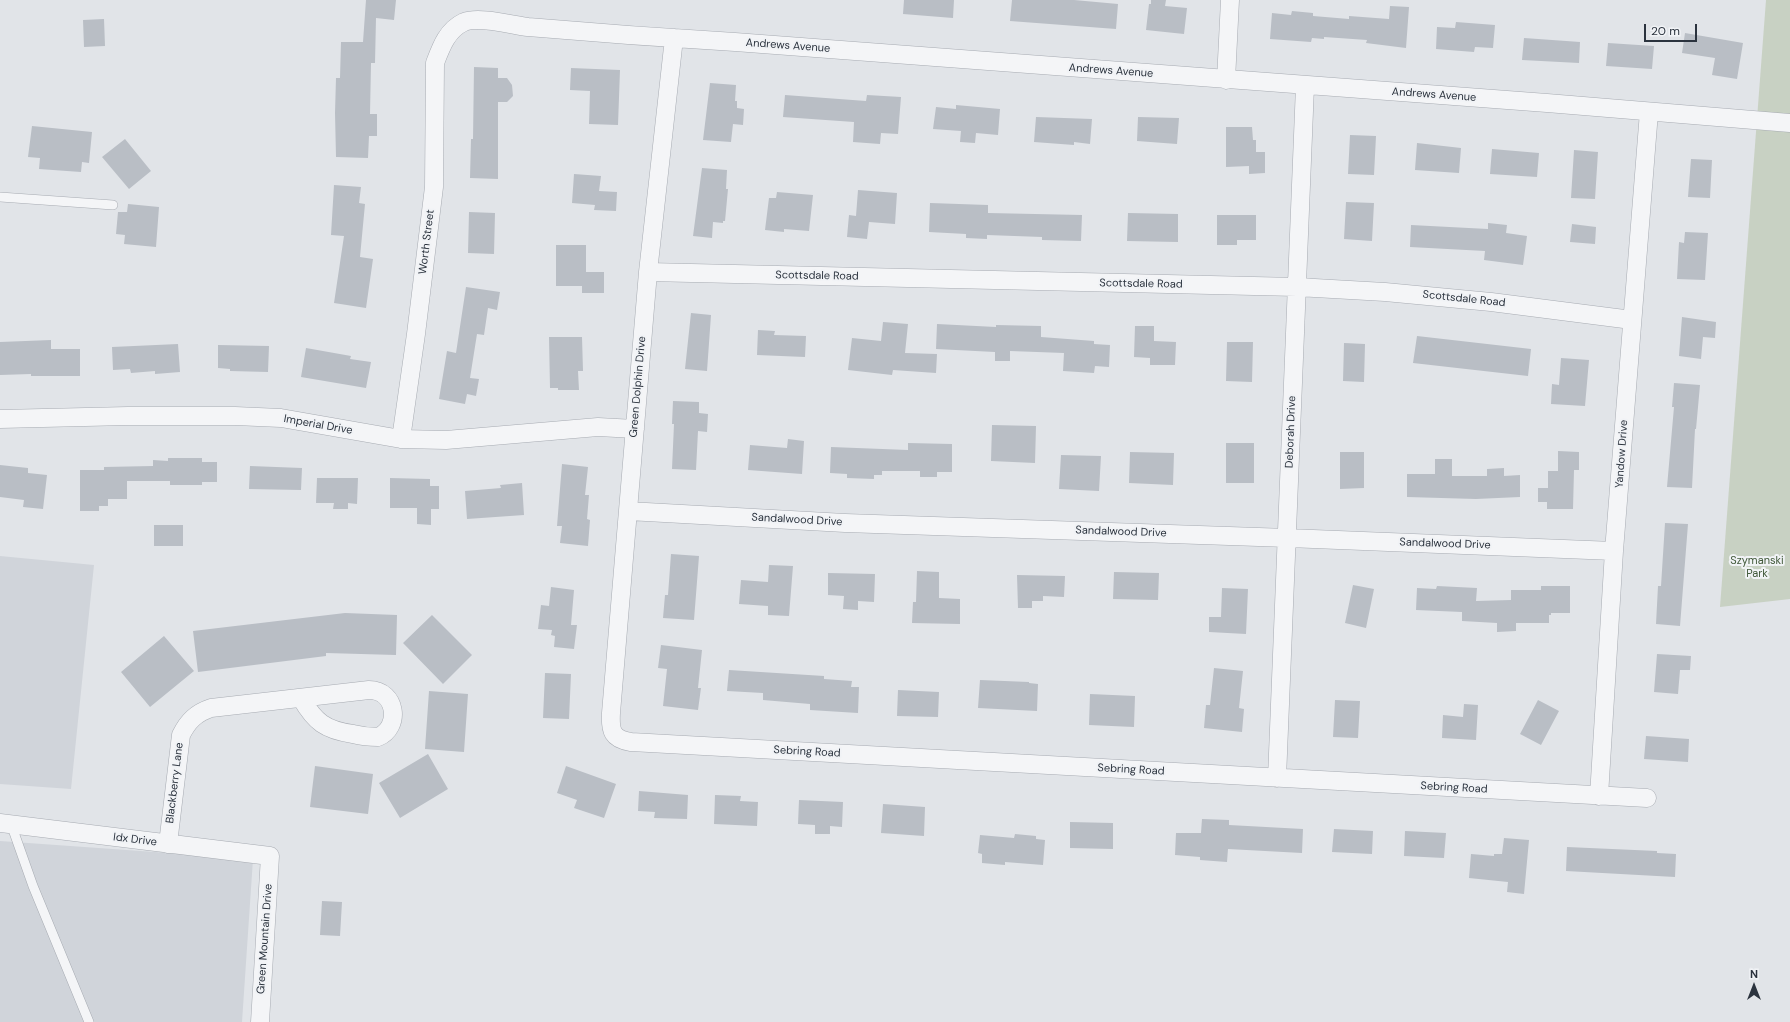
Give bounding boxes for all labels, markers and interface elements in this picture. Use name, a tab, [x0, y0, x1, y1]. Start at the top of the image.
scale bar	[1646, 16, 1699, 42]
text: 20 m	[1651, 23, 1680, 39]
street label: Andrews Avenue	[745, 36, 831, 56]
street label: Andrews Avenue	[1068, 61, 1154, 81]
street label: Andrews Avenue	[1391, 85, 1477, 105]
street label: Worth Street	[416, 209, 438, 275]
street label: Scottsdale Road	[775, 269, 859, 283]
street label: Scottsdale Road	[1099, 277, 1183, 291]
street label: Scottsdale Road	[1422, 288, 1506, 310]
street label: Green Dolphin Drive	[627, 336, 649, 438]
street label: Deborah Drive	[1283, 396, 1299, 468]
street label: Imperial Drive	[283, 412, 353, 438]
street label: Yandow Drive	[1613, 419, 1631, 489]
street label: Sandalwood Drive	[751, 511, 843, 529]
street label: Sandalwood Drive	[1075, 524, 1167, 540]
street label: Sandalwood Drive	[1399, 536, 1491, 552]
park label: Szymanski Park	[1730, 554, 1784, 580]
street label: Blackberry Lane	[163, 742, 187, 824]
street label: Sebring Road	[773, 744, 841, 760]
street label: Sebring Road	[1097, 762, 1165, 778]
street label: Sebring Road	[1420, 780, 1488, 796]
street label: Idx Drive	[112, 831, 158, 849]
street label: Green Mountain Drive	[255, 883, 275, 995]
north arrow	[1734, 966, 1774, 1006]
text: N	[1750, 967, 1758, 981]

